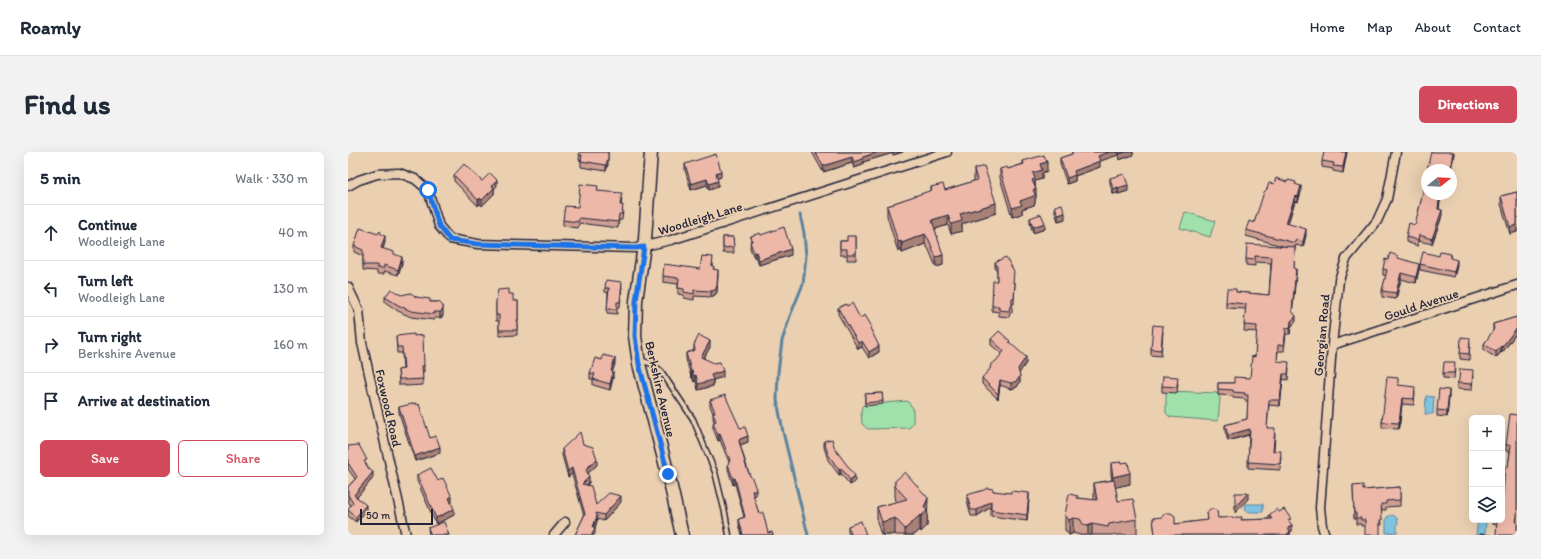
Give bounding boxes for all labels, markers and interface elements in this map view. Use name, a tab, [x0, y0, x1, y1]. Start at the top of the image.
text: Roamly	[20, 16, 81, 39]
text: Home	[1310, 19, 1345, 36]
text: Map	[1367, 19, 1393, 36]
text: About	[1415, 19, 1451, 36]
text: Contact	[1473, 19, 1521, 36]
button: Directions	[1419, 86, 1517, 123]
text: Find us	[24, 87, 111, 121]
north arrow	[1421, 164, 1457, 200]
text: 5 min	[40, 168, 80, 188]
text: Walk · 330 m	[235, 171, 308, 186]
route start	[419, 181, 437, 199]
street label: Woodleigh Lane	[656, 199, 744, 238]
text: Continue	[78, 216, 137, 234]
icon: ahead	[40, 222, 62, 244]
text: 40 m	[278, 225, 308, 240]
text: Woodleigh Lane	[78, 234, 165, 249]
text: Turn left	[78, 272, 133, 290]
icon: left	[40, 278, 62, 300]
text: 130 m	[273, 281, 308, 296]
street label: Gould Avenue	[1382, 285, 1460, 324]
text: Woodleigh Lane	[78, 290, 165, 305]
street label: Georgian Road	[1310, 293, 1333, 377]
text: Turn right	[78, 328, 142, 346]
icon: right	[40, 334, 62, 356]
text: 160 m	[273, 337, 308, 352]
street label: Berkshire Avenue	[642, 340, 679, 438]
text: Berkshire Avenue	[78, 346, 176, 361]
street label: Foxwood Road	[372, 368, 405, 448]
icon: arrive	[40, 390, 62, 412]
text: Arrive at destination	[78, 392, 210, 410]
map controls	[1469, 415, 1505, 523]
button: +	[1469, 415, 1505, 451]
button: Save	[40, 440, 170, 477]
button: Share	[178, 440, 308, 477]
button: −	[1469, 451, 1505, 487]
route end	[659, 465, 677, 483]
button: layers	[1469, 487, 1505, 523]
scale bar	[360, 507, 433, 526]
text: 50 m	[366, 509, 390, 522]

